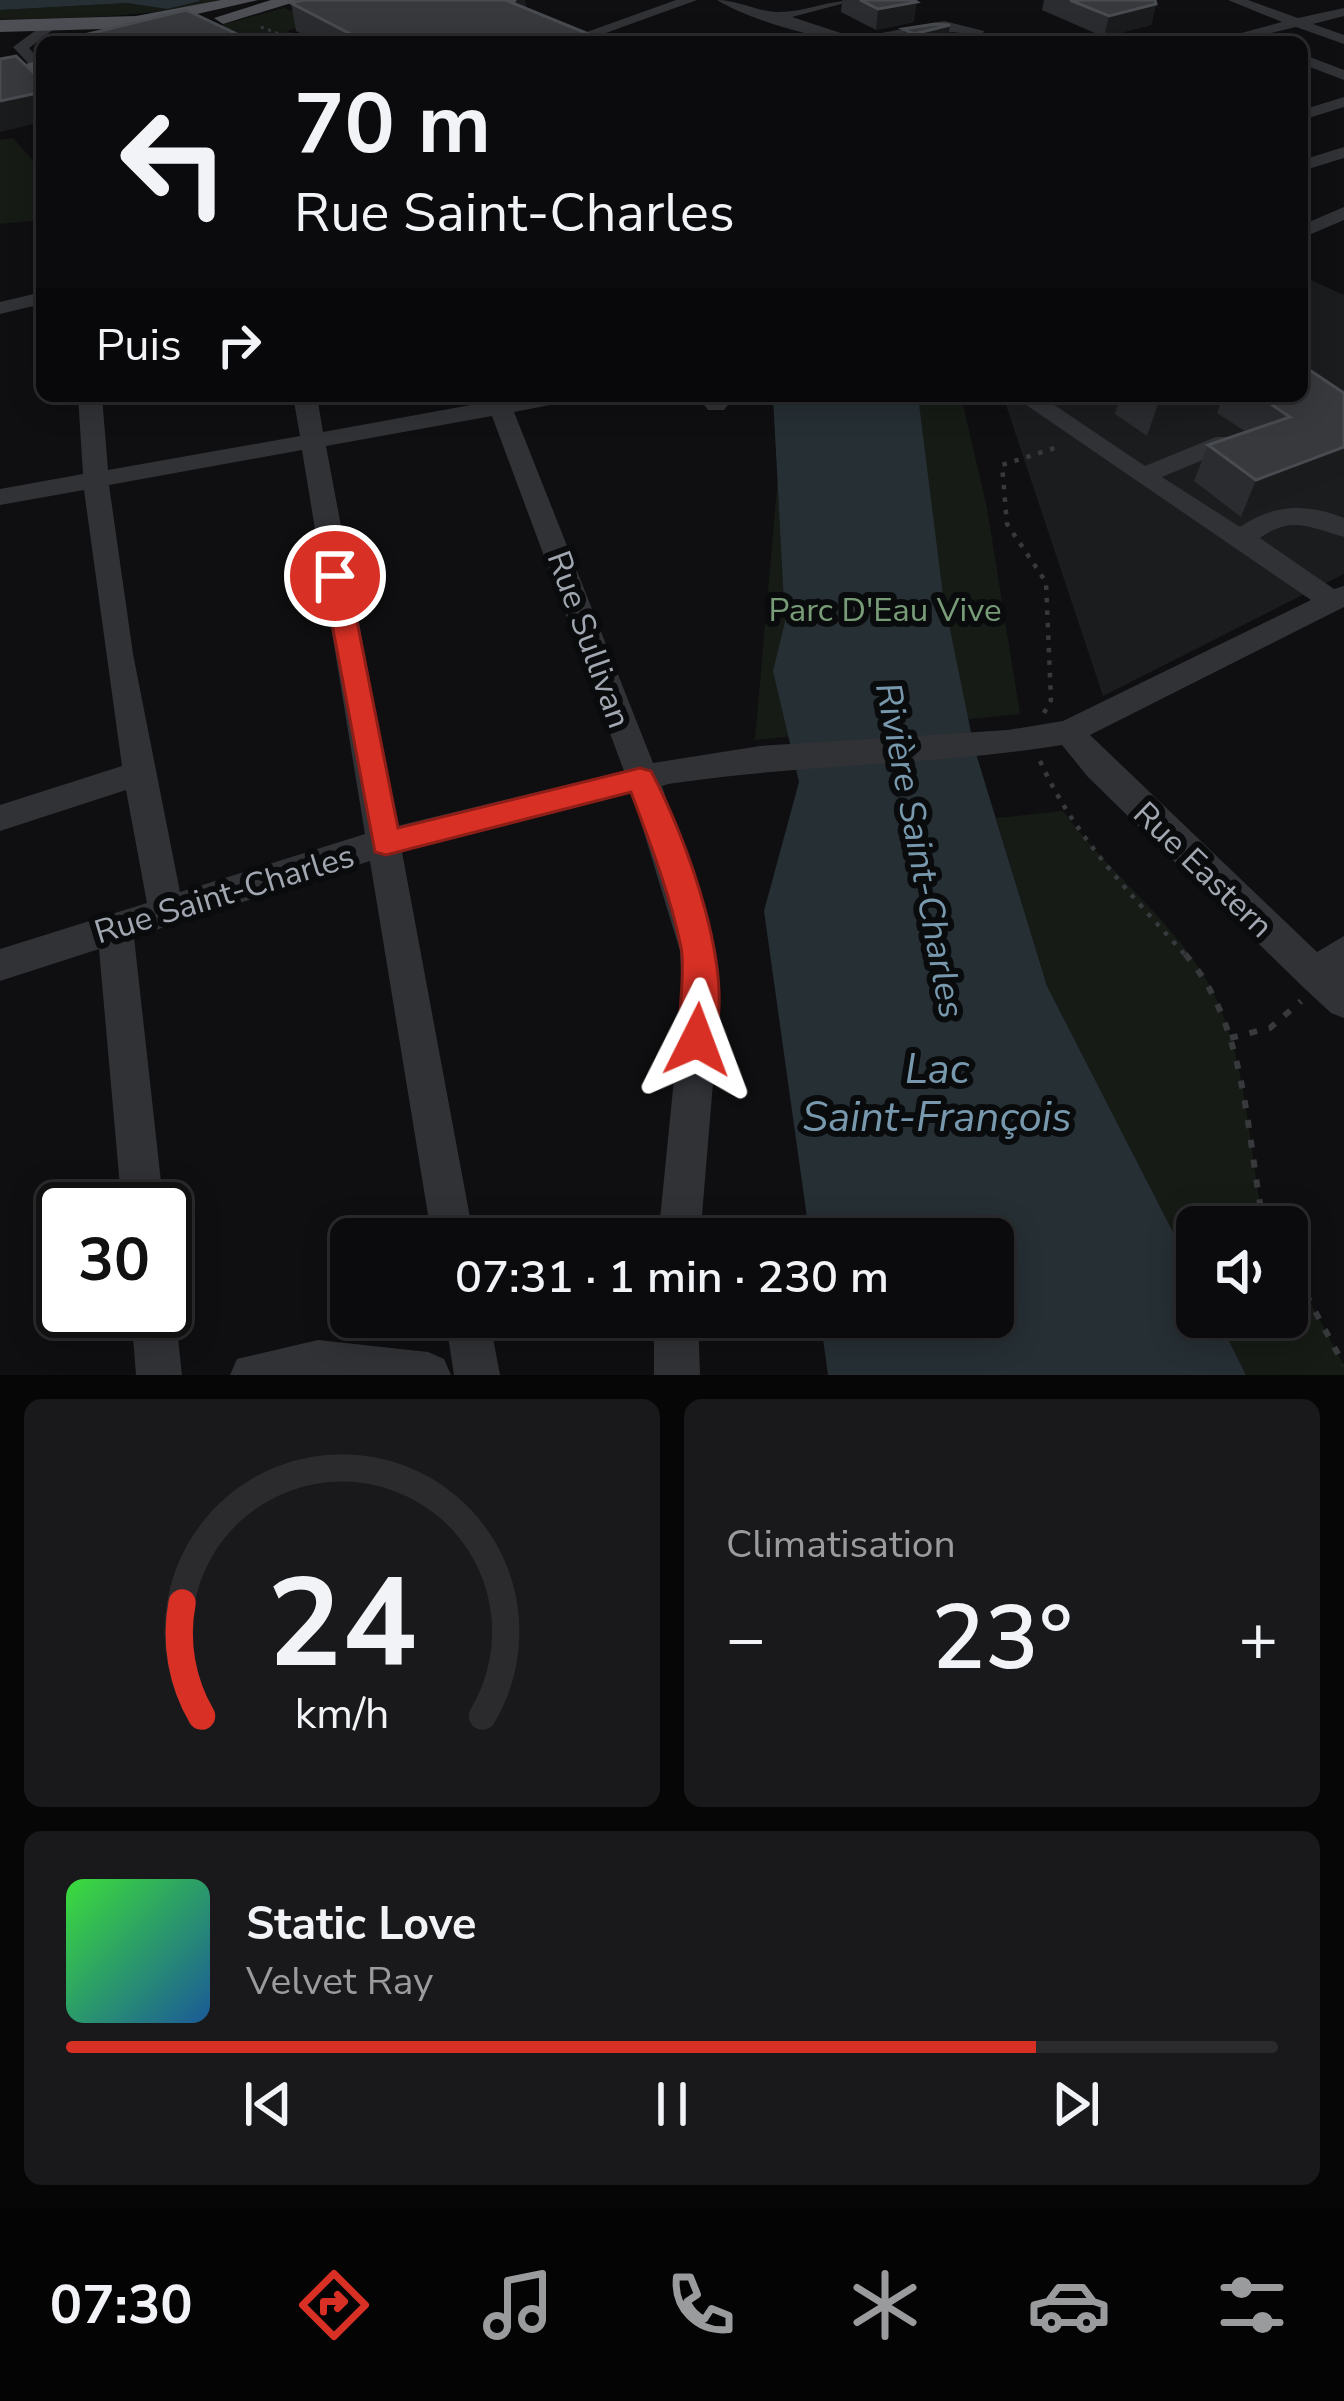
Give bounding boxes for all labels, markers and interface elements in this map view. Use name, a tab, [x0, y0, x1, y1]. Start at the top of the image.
text: 70 m	[294, 67, 491, 182]
icon: left	[96, 84, 252, 240]
text: Rue Saint-Charles	[294, 176, 735, 250]
icon: right	[206, 312, 272, 378]
text: Puis	[96, 315, 182, 376]
pin	[284, 525, 386, 627]
icon: arrive	[302, 543, 368, 609]
street label: Rue Sullivan	[536, 545, 641, 734]
park label: Parc D'Eau Vive	[769, 588, 1001, 633]
water label: Rivière Saint-Charles	[863, 678, 976, 1022]
street label: Rue Eastern	[1123, 792, 1283, 948]
street label: Rue Saint-Charles	[89, 834, 360, 955]
position arrow	[634, 977, 760, 1103]
water label: Lac Saint-François	[802, 1041, 1072, 1146]
speed limit sign: 30	[36, 1182, 192, 1338]
map controls	[1176, 1206, 1308, 1338]
button: sound	[1176, 1206, 1308, 1338]
text: 07:31 · 1 min · 230 m	[455, 1247, 889, 1308]
text: Climatisation	[726, 1518, 956, 1571]
text: 24	[267, 1539, 417, 1709]
text: 23°	[931, 1577, 1073, 1700]
text: −	[726, 1594, 766, 1684]
text: +	[1238, 1594, 1278, 1684]
text: km/h	[295, 1685, 389, 1743]
text: Static Love	[246, 1894, 476, 1955]
text: Velvet Ray	[246, 1955, 433, 2008]
icon: previous	[235, 2071, 301, 2137]
icon: pause	[639, 2071, 705, 2137]
icon: next	[1043, 2071, 1109, 2137]
icon: directions	[292, 2263, 376, 2347]
icon: music	[476, 2263, 560, 2347]
icon: phone	[659, 2263, 743, 2347]
icon: climate	[843, 2263, 927, 2347]
icon: car	[1027, 2263, 1111, 2347]
icon: filters	[1210, 2263, 1294, 2347]
text: 07:30	[50, 2268, 193, 2342]

